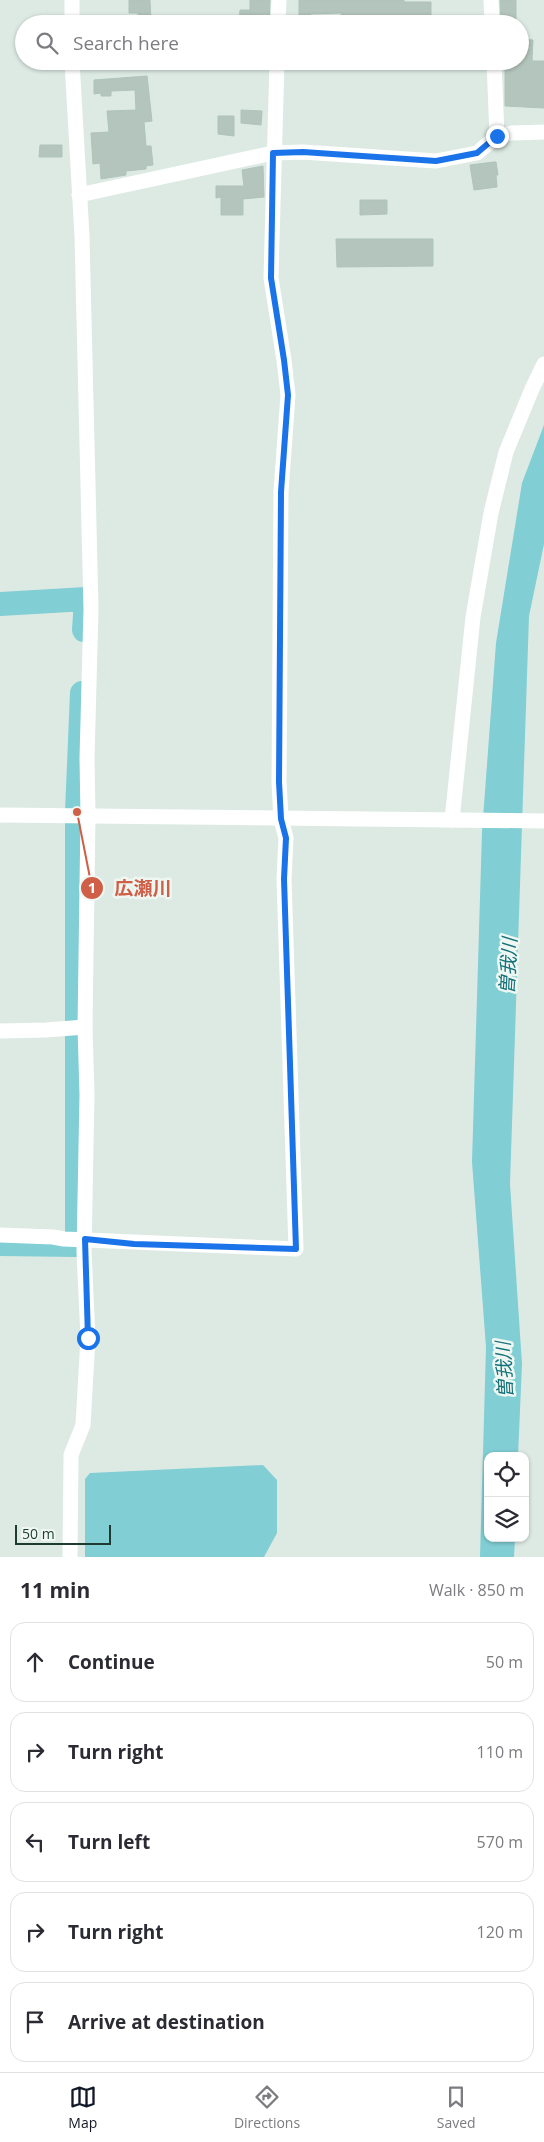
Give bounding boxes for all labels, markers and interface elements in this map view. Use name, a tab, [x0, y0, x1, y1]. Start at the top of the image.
search box	[15, 15, 529, 70]
icon: search	[33, 29, 61, 57]
text: Search here	[73, 30, 179, 56]
route end	[486, 125, 509, 148]
callout: 広瀬川	[79, 871, 181, 905]
text: 広瀬川	[114, 875, 172, 901]
text: 1	[88, 877, 96, 897]
water label: 曽我川	[494, 935, 523, 995]
route start	[77, 1327, 100, 1350]
water label: 曽我川	[489, 1339, 518, 1399]
map controls	[484, 1452, 529, 1542]
button: locate	[484, 1452, 529, 1497]
button: layers	[484, 1497, 529, 1542]
scale bar	[15, 1522, 111, 1545]
text: 50 m	[22, 1524, 55, 1543]
text: 11 min	[20, 1576, 90, 1604]
text: Walk · 850 m	[429, 1579, 524, 1601]
icon: ahead	[21, 1648, 49, 1676]
text: Continue	[68, 1649, 155, 1675]
text: 50 m	[486, 1651, 523, 1673]
icon: right	[21, 1738, 49, 1766]
text: Turn right	[68, 1739, 163, 1765]
text: 110 m	[477, 1741, 523, 1763]
icon: left	[21, 1828, 49, 1856]
text: Turn left	[68, 1829, 150, 1855]
text: 570 m	[477, 1831, 523, 1853]
icon: right	[21, 1918, 49, 1946]
text: Turn right	[68, 1919, 163, 1945]
text: 120 m	[477, 1921, 523, 1943]
icon: arrive	[21, 2008, 49, 2036]
text: Arrive at destination	[68, 2009, 265, 2035]
tab: Map	[68, 2083, 97, 2132]
tab: Directions	[234, 2083, 300, 2132]
tab: Saved	[437, 2083, 476, 2132]

